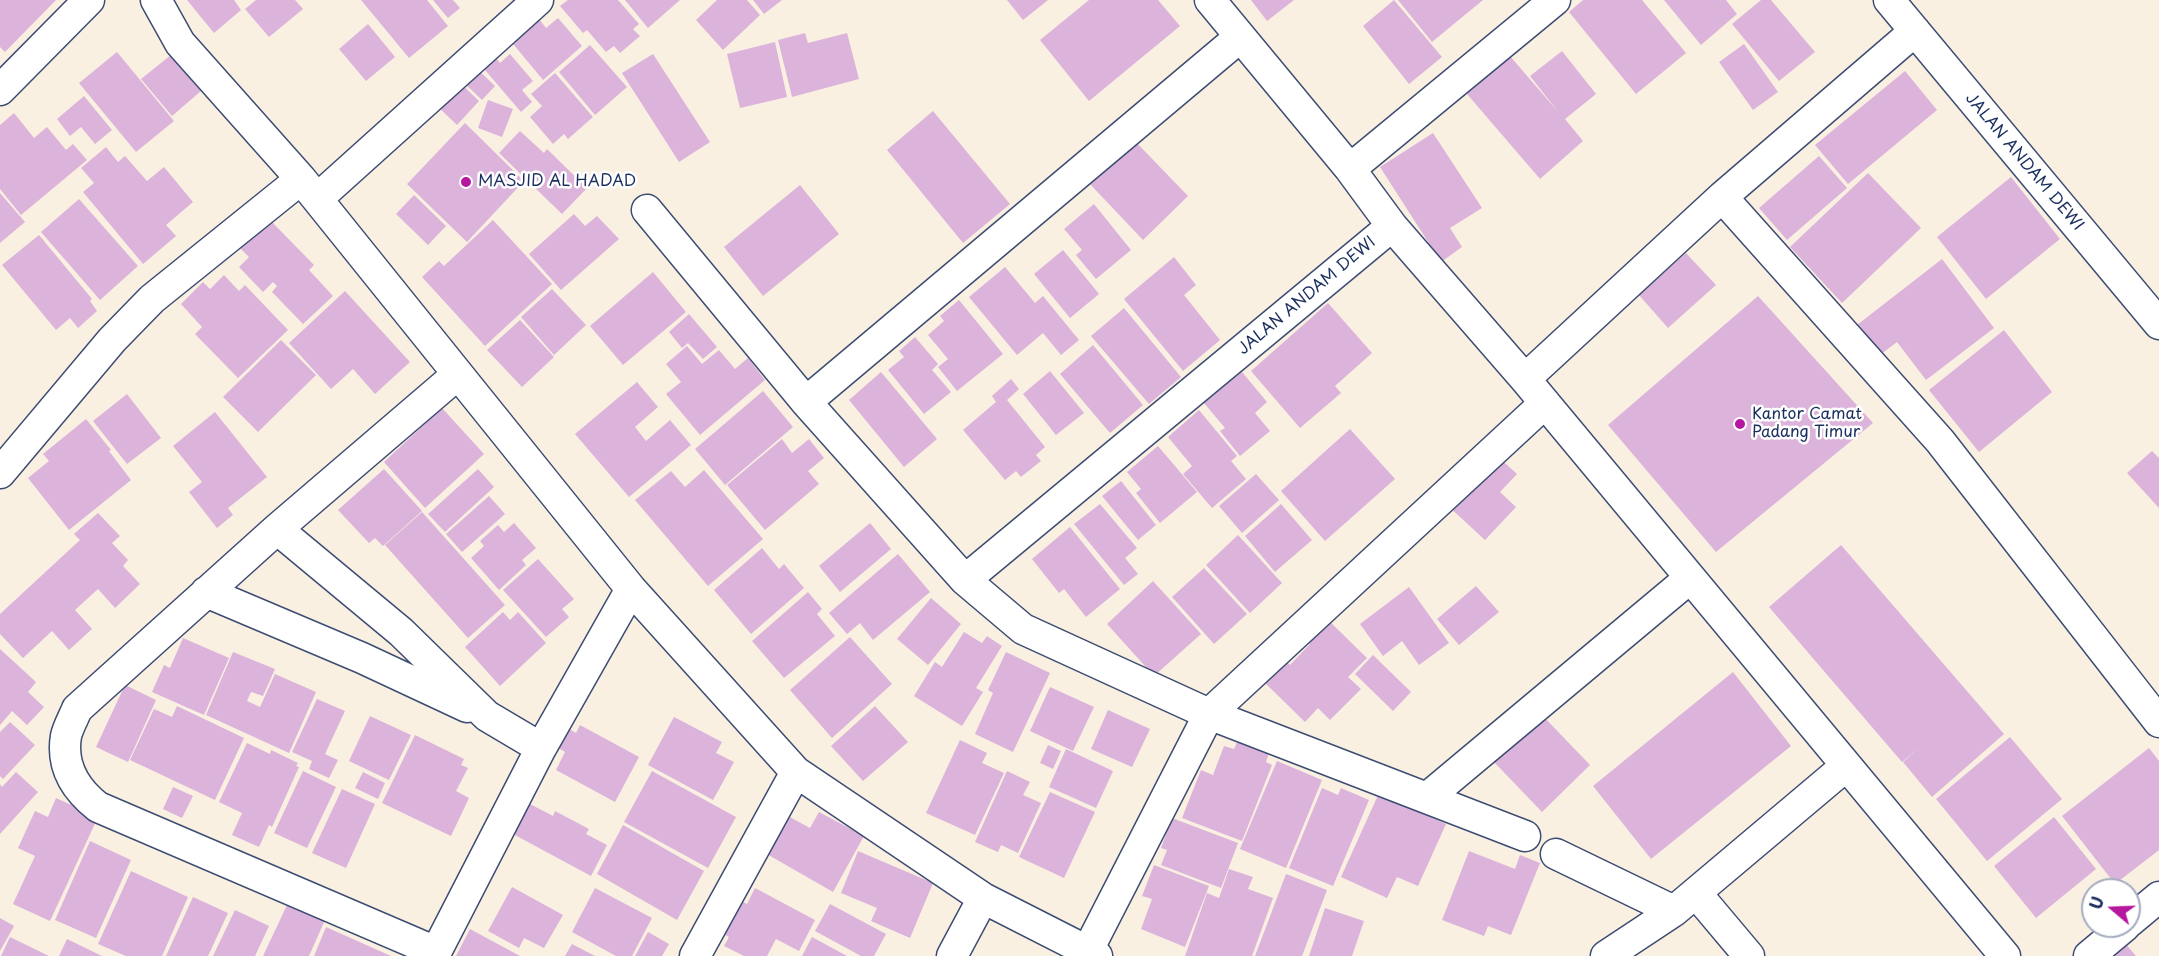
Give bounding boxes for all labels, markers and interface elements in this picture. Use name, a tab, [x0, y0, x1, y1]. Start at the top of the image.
street label: JALAN ANDAM DEWI	[1961, 89, 2087, 235]
place label: MASJID AL HADAD	[478, 172, 636, 192]
marker: MASJID AL HADAD	[459, 175, 473, 189]
street label: JALAN ANDAM DEWI	[1234, 233, 1380, 359]
place label: Kantor Camat Padang Timur	[1752, 405, 1862, 443]
marker: Kantor Camat Padang Timur	[1733, 417, 1747, 431]
north arrow	[2081, 878, 2141, 938]
text: U	[2083, 893, 2109, 912]

